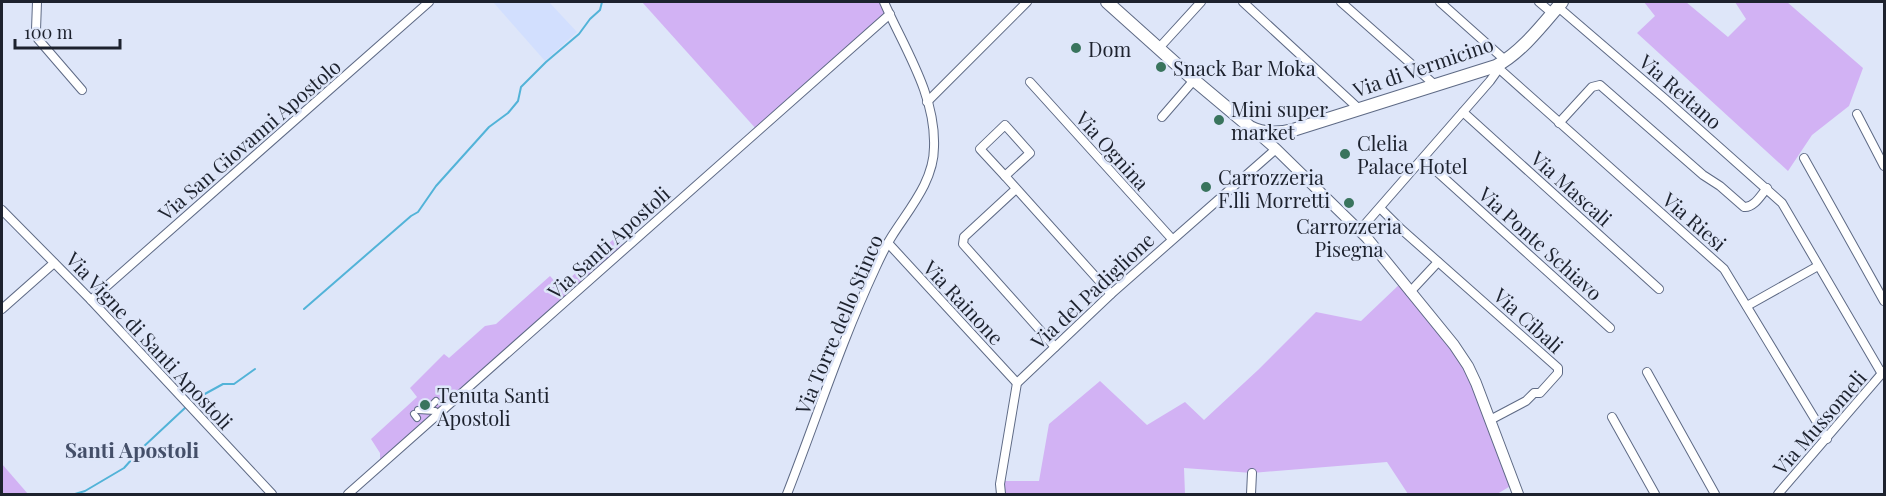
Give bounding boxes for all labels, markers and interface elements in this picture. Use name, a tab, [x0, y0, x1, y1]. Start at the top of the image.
scale bar	[15, 12, 120, 50]
text: 100 m	[24, 20, 73, 44]
street label: Via di Vermicino	[1348, 29, 1497, 103]
place label: Dom	[1088, 35, 1131, 62]
marker: Dom	[1069, 41, 1083, 55]
street label: Via Reitano	[1633, 47, 1728, 135]
street label: Via San Giovanni Apostolo	[151, 52, 346, 226]
place label: Snack Bar Moka	[1173, 54, 1316, 81]
marker: Snack Bar Moka	[1154, 60, 1168, 74]
place label: Mini super market	[1231, 95, 1328, 145]
street label: Via Ognina	[1070, 104, 1156, 195]
marker: Mini super market	[1212, 113, 1226, 127]
place label: Clelia Palace Hotel	[1357, 129, 1468, 179]
street label: Via Mascali	[1525, 144, 1618, 232]
marker: Clelia Palace Hotel	[1338, 147, 1352, 161]
place label: Carrozzeria F.lli Morretti	[1218, 163, 1330, 213]
street label: Via Santi Apostoli	[540, 180, 675, 305]
marker: Carrozzeria F.lli Morretti	[1199, 180, 1213, 194]
street label: Via Ponte Schiavo	[1473, 180, 1609, 306]
street label: Via Riesi	[1657, 185, 1733, 256]
marker: Carrozzeria Pisegna	[1342, 196, 1356, 210]
place label: Carrozzeria Pisegna	[1296, 212, 1402, 262]
street label: Via del Padiglione	[1024, 226, 1159, 355]
street label: Via Torre dello Stinco	[788, 230, 888, 419]
street label: Via Vigne di Santi Apostoli	[60, 245, 240, 435]
street label: Via Rainone	[917, 253, 1010, 350]
street label: Via Cibali	[1488, 281, 1570, 359]
street label: Via Mussomeli	[1766, 364, 1872, 481]
place label: Tenuta Santi Apostoli	[436, 381, 550, 431]
marker: Tenuta Santi Apostoli	[418, 398, 432, 412]
district label: Santi Apostoli	[65, 435, 200, 463]

